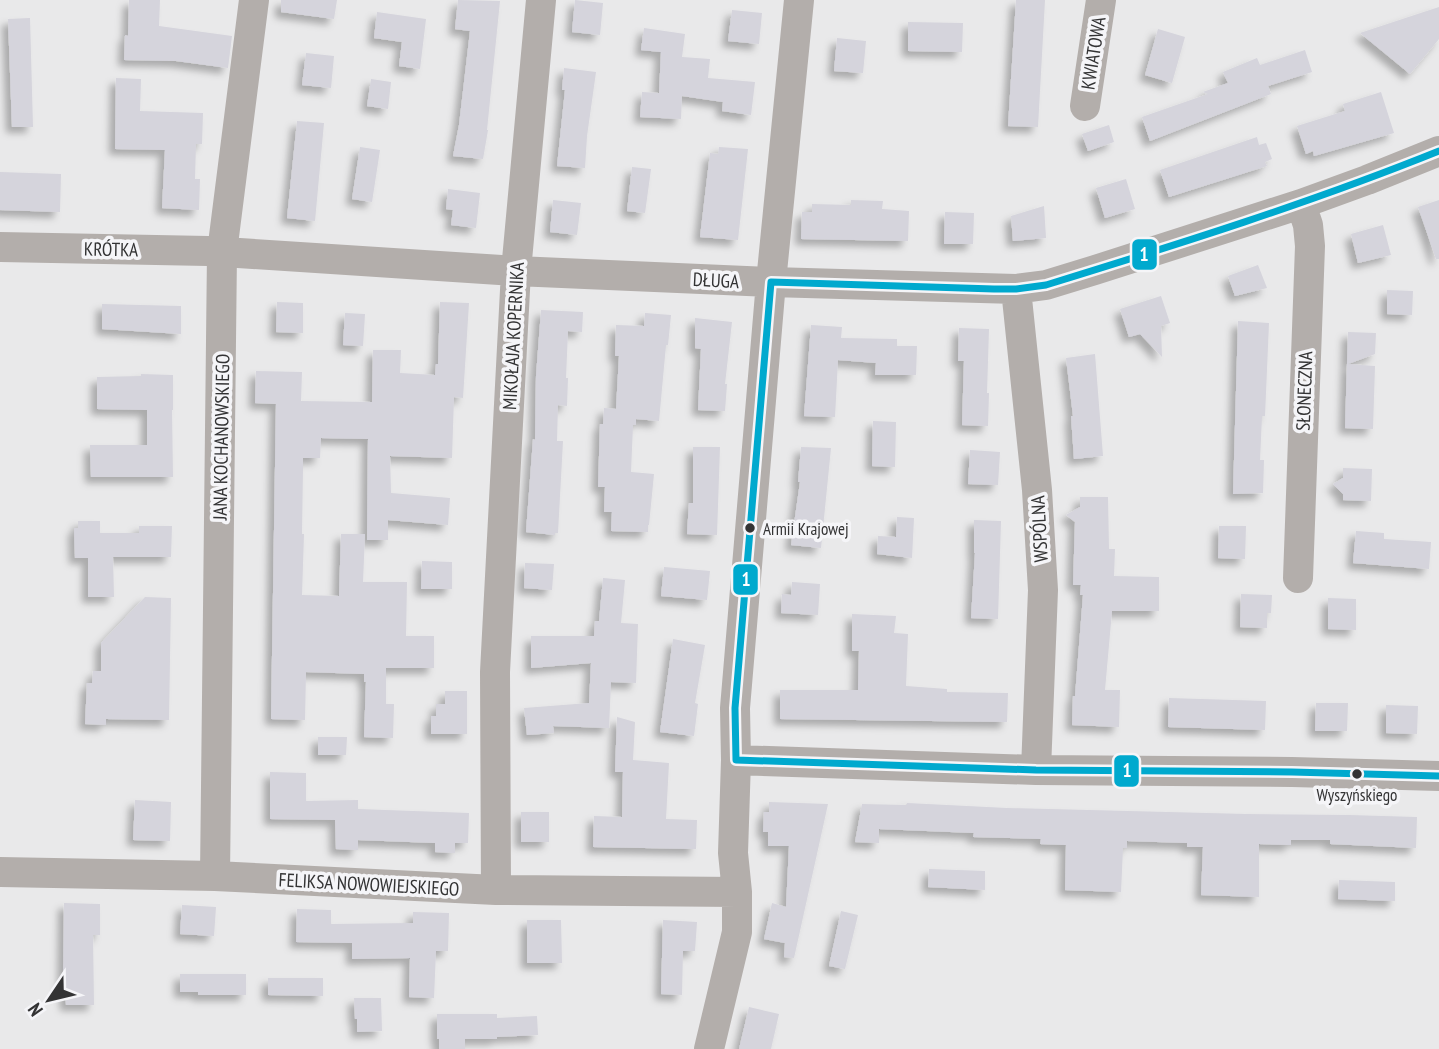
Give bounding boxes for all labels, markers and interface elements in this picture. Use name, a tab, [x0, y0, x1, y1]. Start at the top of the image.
street label: KWIATOWA	[1075, 15, 1111, 91]
street label: KRÓTKA	[84, 237, 138, 261]
line badge: 1	[1131, 238, 1158, 271]
text: 1	[1139, 242, 1149, 266]
street label: MIKOŁAJA KOPERNIKA	[497, 262, 529, 410]
street label: DŁUGA	[692, 267, 740, 293]
street label: SŁONECZNA	[1291, 351, 1317, 431]
street label: JANA KOCHANOWSKIEGO	[208, 354, 234, 521]
street label: WSPÓLNA	[1025, 495, 1053, 563]
place label: Armii Krajowej	[763, 518, 849, 540]
marker: Armii Krajowej	[743, 521, 757, 535]
line badge: 1	[732, 563, 759, 596]
text: 1	[741, 567, 751, 591]
line badge: 1	[1113, 754, 1140, 788]
text: 1	[1122, 758, 1132, 782]
marker: Wyszyńskiego	[1350, 767, 1364, 781]
place label: Wyszyńskiego	[1317, 784, 1397, 806]
street label: FELIKSA NOWOWIEJSKIEGO	[278, 867, 460, 901]
north arrow	[14, 965, 84, 1035]
text: N	[22, 999, 48, 1021]

